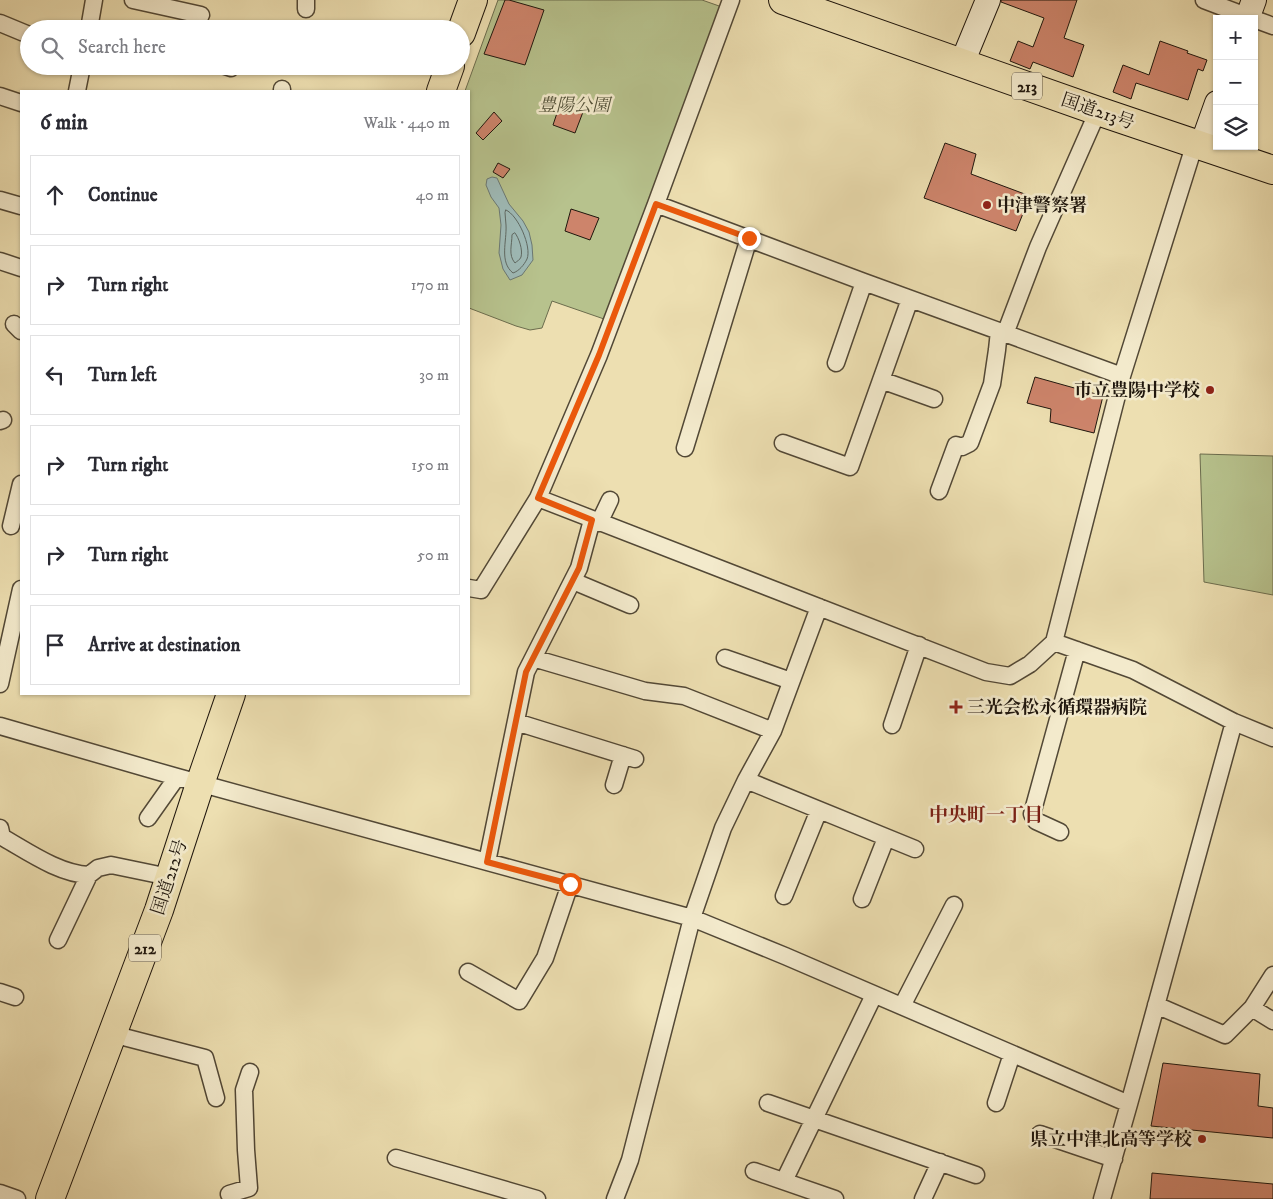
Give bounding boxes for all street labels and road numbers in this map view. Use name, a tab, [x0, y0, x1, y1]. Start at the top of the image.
road number: 213	[1012, 72, 1042, 100]
street label: 国道213号	[1058, 89, 1137, 135]
street label: 国道212号	[147, 837, 193, 918]
road number: 212	[129, 934, 161, 961]

